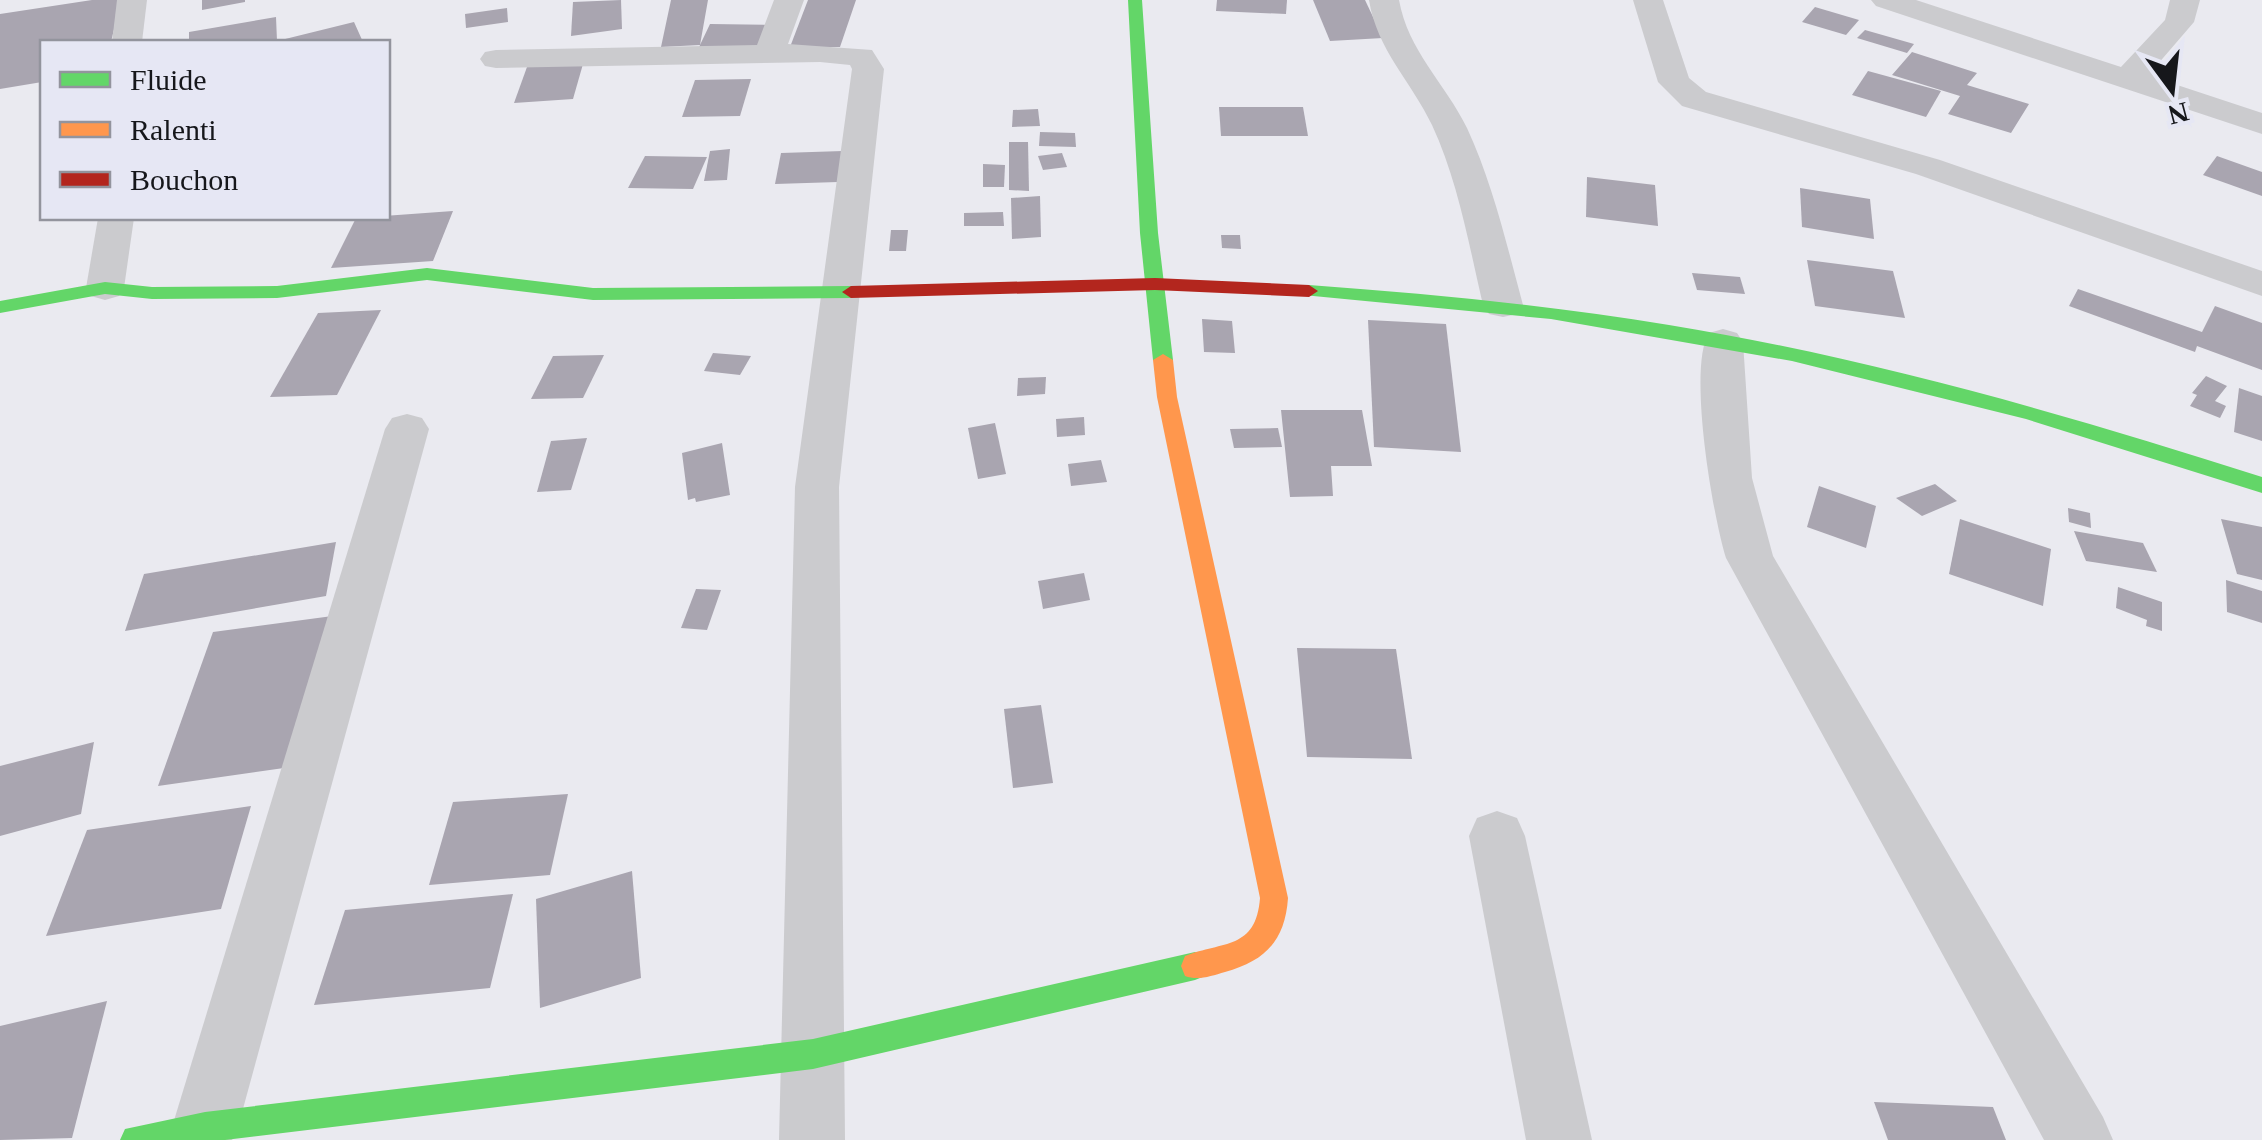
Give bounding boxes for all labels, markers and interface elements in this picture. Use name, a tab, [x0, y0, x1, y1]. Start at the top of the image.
legend	[40, 40, 390, 220]
north arrow	[2122, 40, 2222, 140]
text: Fluide	[130, 63, 207, 96]
text: N	[2165, 96, 2192, 131]
text: Ralenti	[130, 113, 217, 146]
text: Bouchon	[130, 163, 238, 196]

